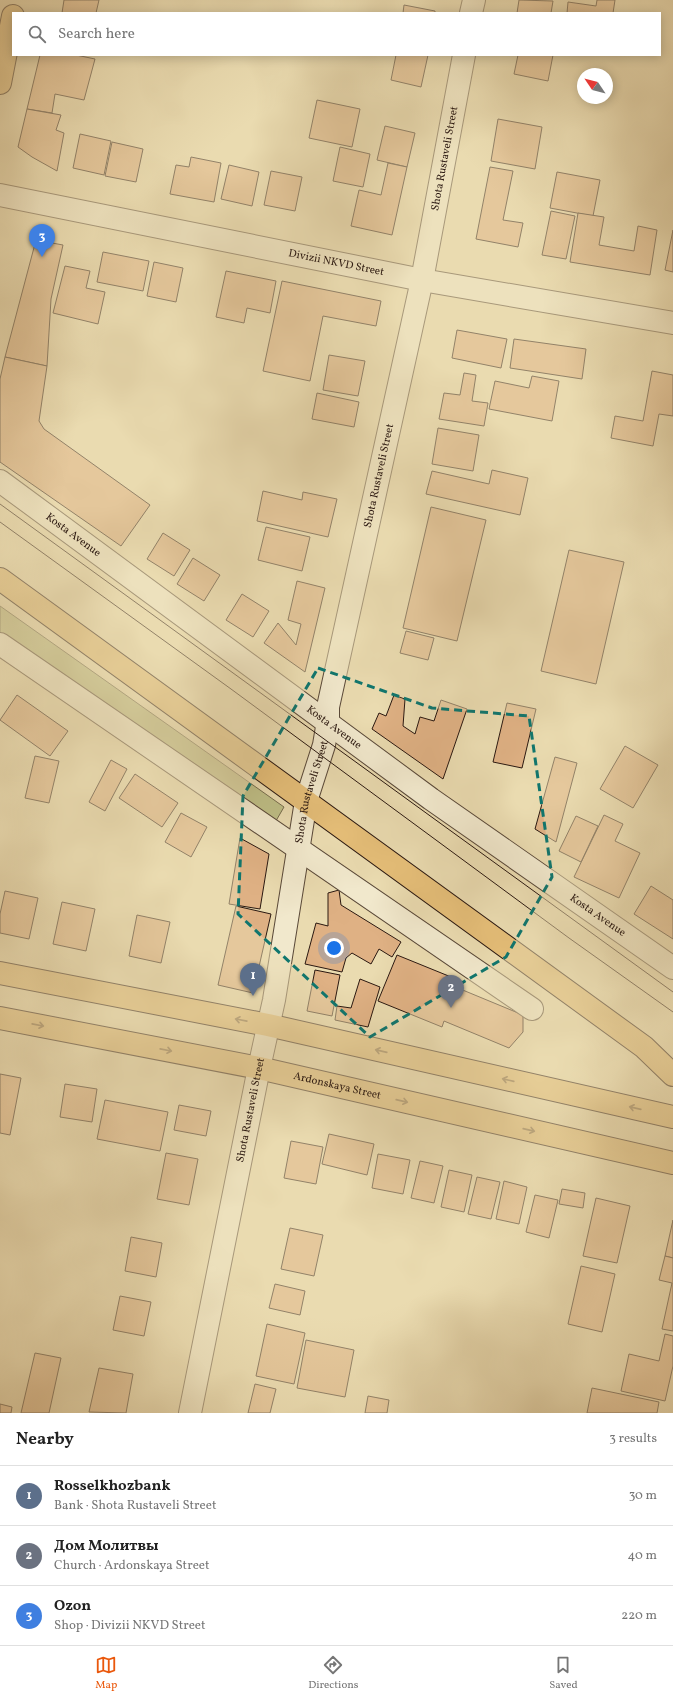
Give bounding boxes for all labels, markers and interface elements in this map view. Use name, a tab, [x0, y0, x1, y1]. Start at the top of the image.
search box	[12, 12, 661, 56]
icon: search	[26, 23, 48, 45]
text: Search here	[58, 24, 135, 45]
north arrow	[577, 68, 613, 104]
street label: Shota Rustaveli Street	[428, 105, 462, 212]
pin: 3	[29, 224, 55, 257]
street label: Divizii NKVD Street	[287, 246, 385, 280]
street label: Shota Rustaveli Street	[360, 422, 398, 529]
street label: Kosta Avenue	[43, 510, 104, 560]
street label: Kosta Avenue	[303, 702, 365, 753]
street label: Shota Rustaveli Street	[292, 739, 332, 845]
street label: Kosta Avenue	[567, 891, 629, 940]
your location	[324, 938, 344, 958]
pin: 1	[240, 963, 266, 996]
pin: 2	[438, 975, 464, 1008]
one-way arrow	[235, 1015, 248, 1023]
one-way arrow	[31, 1022, 44, 1030]
one-way arrow	[159, 1046, 172, 1054]
one-way arrow	[375, 1046, 388, 1054]
street label: Shota Rustaveli Street	[233, 1056, 269, 1164]
street label: Ardonskaya Street	[292, 1069, 383, 1103]
one-way arrow	[502, 1075, 515, 1083]
one-way arrow	[396, 1098, 409, 1105]
one-way arrow	[629, 1104, 642, 1112]
one-way arrow	[522, 1127, 535, 1135]
text: Nearby	[16, 1428, 74, 1451]
text: 3 results	[609, 1430, 657, 1448]
text: Rosselkhozbank	[54, 1476, 170, 1497]
text: 1	[26, 1487, 32, 1505]
text: 30 m	[629, 1487, 657, 1505]
text: Bank · Shota Rustaveli Street	[54, 1497, 216, 1515]
text: Дом Молитвы	[54, 1536, 158, 1557]
text: 2	[26, 1547, 32, 1565]
text: 40 m	[628, 1547, 657, 1565]
text: Church · Ardonskaya Street	[54, 1557, 210, 1575]
text: Ozon	[54, 1596, 91, 1617]
text: 3	[26, 1607, 32, 1625]
text: 220 m	[621, 1607, 657, 1625]
text: Shop · Divizii NKVD Street	[54, 1617, 206, 1635]
tab: Map	[95, 1654, 117, 1693]
tab: Directions	[308, 1654, 359, 1693]
tab: Saved	[549, 1654, 578, 1693]

